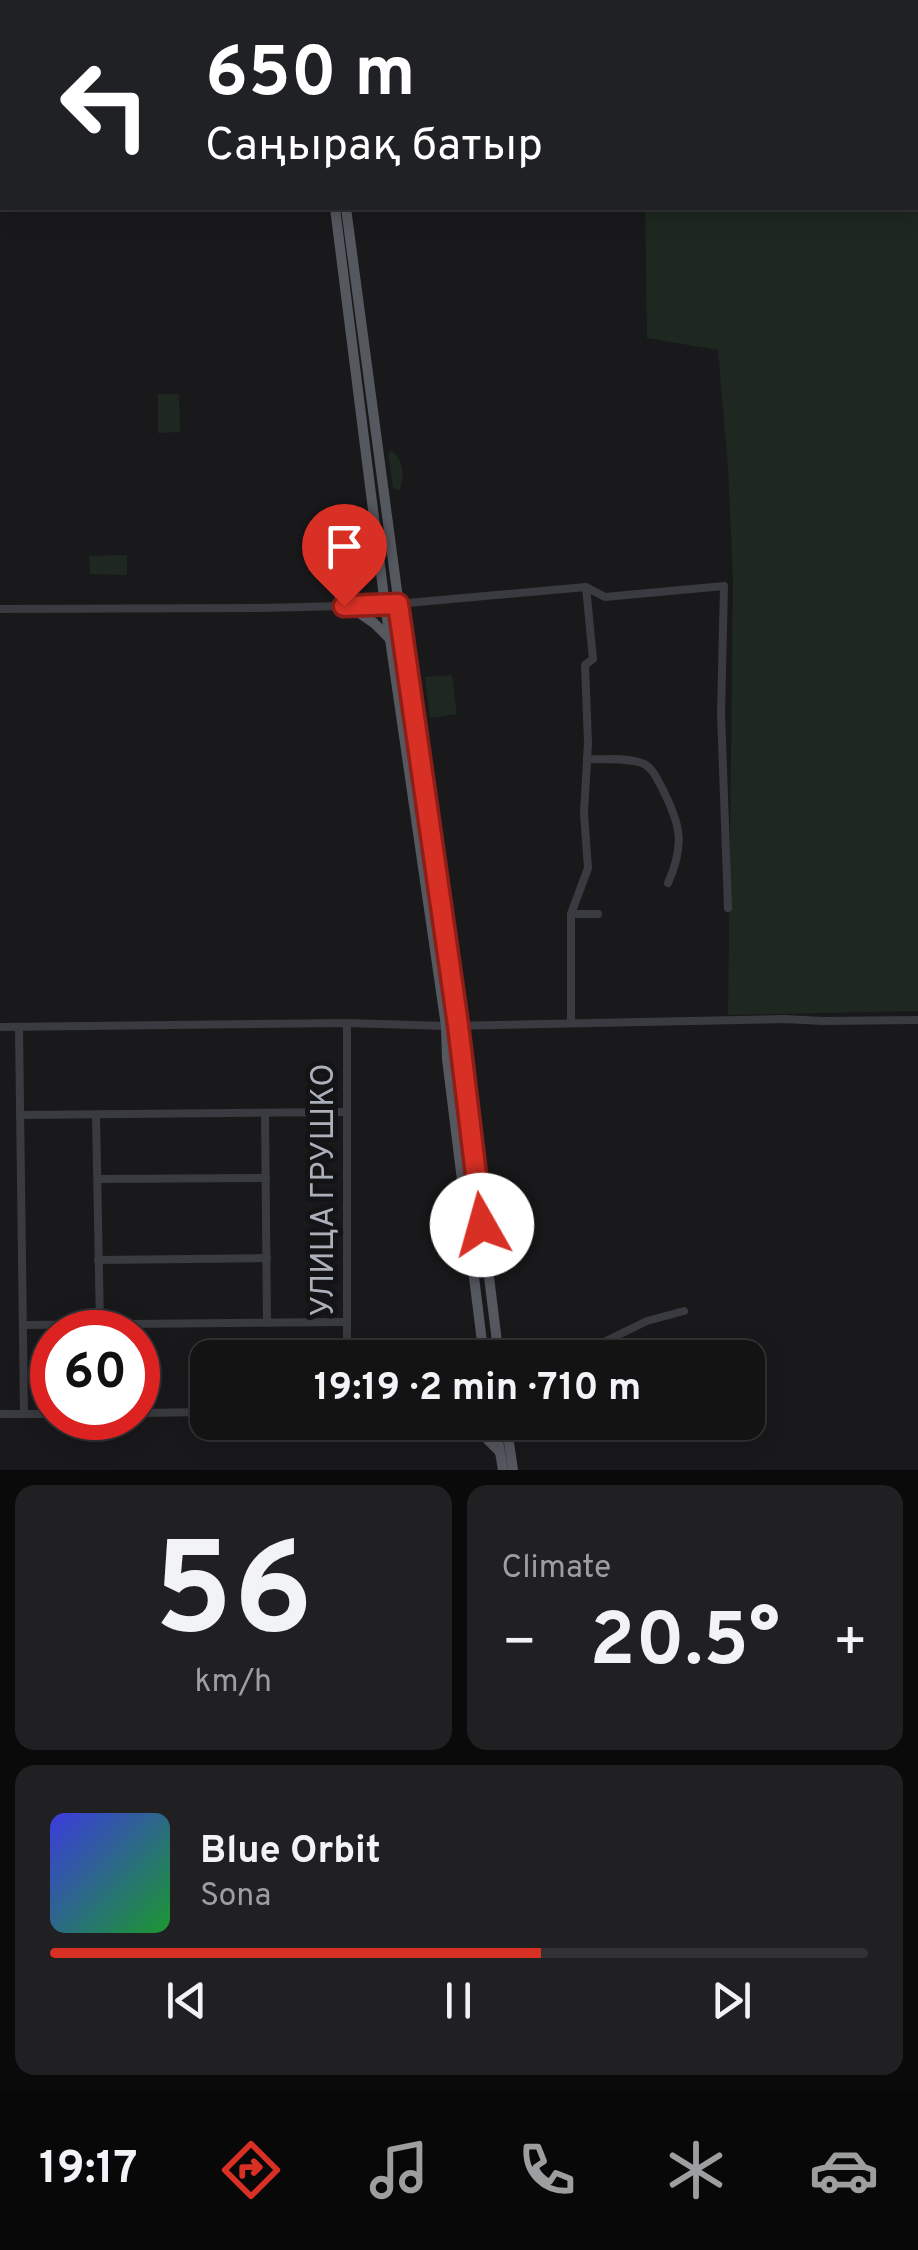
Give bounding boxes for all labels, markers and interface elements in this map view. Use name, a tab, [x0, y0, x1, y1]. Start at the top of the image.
text: 650 m	[205, 32, 416, 121]
icon: left	[40, 40, 170, 170]
text: Саңырақ батыр	[205, 119, 543, 176]
pin	[302, 504, 387, 607]
icon: arrive	[317, 519, 372, 574]
street label: УЛИЦА ГРУШКО	[305, 1063, 345, 1317]
position arrow	[430, 1173, 534, 1277]
speed limit sign: 60	[30, 1310, 160, 1440]
text: 19:19 · 2 min · 710 m	[314, 1365, 641, 1414]
text: 56	[154, 1515, 313, 1680]
text: Climate	[502, 1549, 611, 1589]
text: 20.5°	[590, 1597, 780, 1692]
text: −	[502, 1610, 537, 1680]
text: +	[833, 1610, 868, 1680]
text: km/h	[194, 1663, 272, 1703]
text: Blue Orbit	[200, 1828, 381, 1877]
text: Sona	[200, 1877, 271, 1917]
icon: previous	[159, 1973, 214, 2028]
icon: pause	[431, 1973, 486, 2028]
icon: next	[704, 1973, 759, 2028]
icon: directions	[216, 2135, 286, 2205]
icon: music	[364, 2135, 434, 2205]
icon: phone	[512, 2135, 582, 2205]
icon: climate	[661, 2135, 731, 2205]
icon: car	[809, 2135, 879, 2205]
text: 19:17	[39, 2142, 138, 2199]

